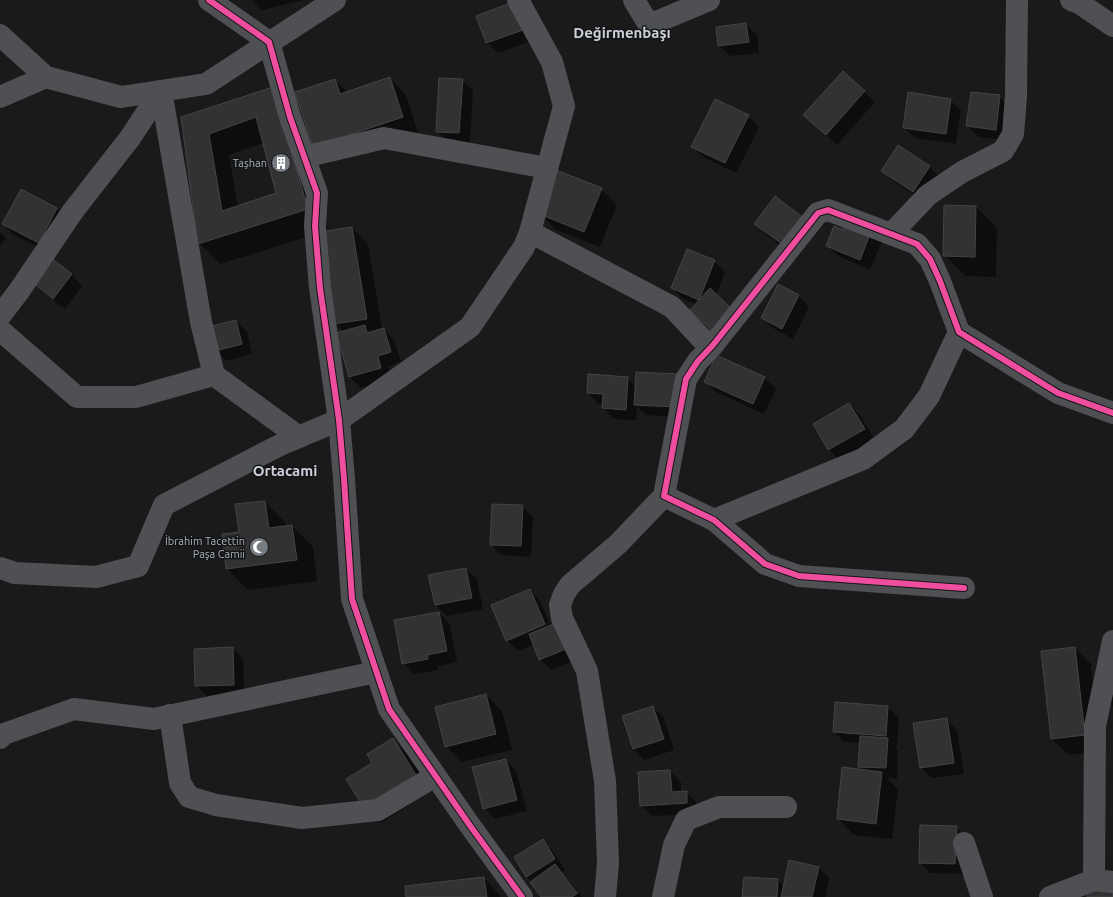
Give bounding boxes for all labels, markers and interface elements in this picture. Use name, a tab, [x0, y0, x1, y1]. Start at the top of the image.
district label: Değirmenbaşı	[573, 24, 671, 42]
building icon: Taşhan	[270, 152, 292, 174]
place label: Taşhan	[233, 157, 267, 169]
district label: Ortacami	[253, 462, 317, 479]
place label: İbrahim Tacettin Paşa Camii	[165, 535, 245, 560]
mosque icon: İbrahim Tacettin Paşa Camii	[248, 536, 270, 558]

